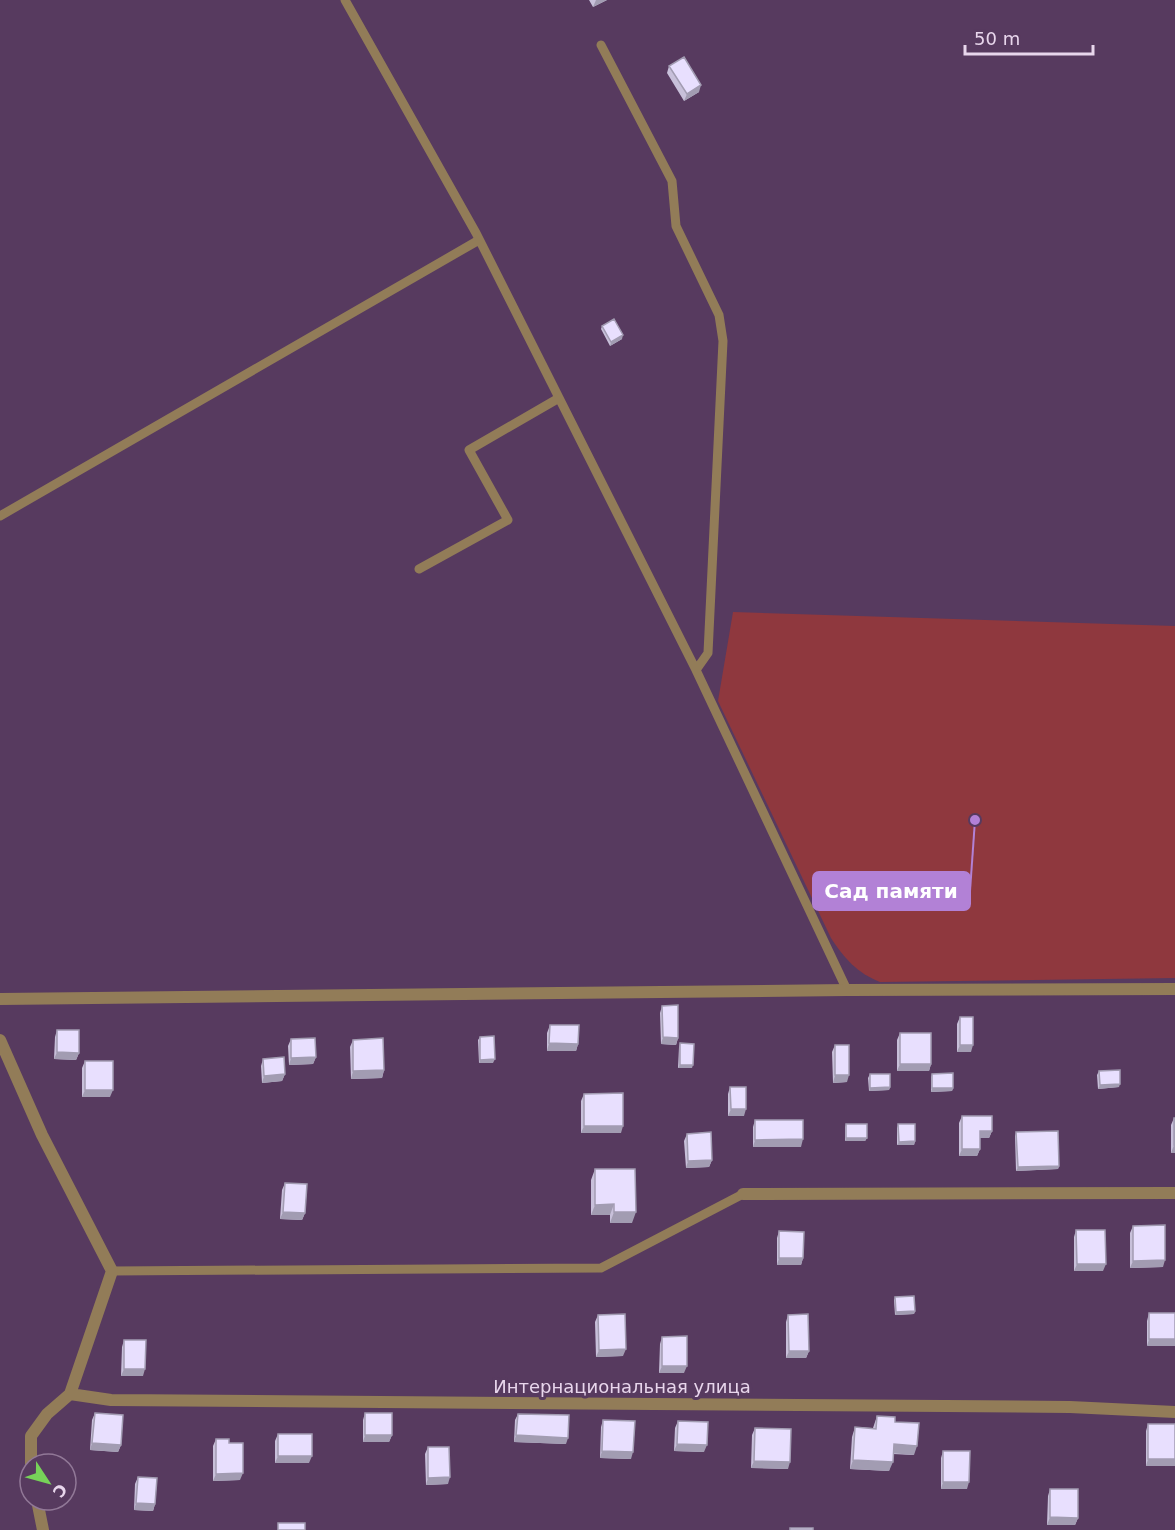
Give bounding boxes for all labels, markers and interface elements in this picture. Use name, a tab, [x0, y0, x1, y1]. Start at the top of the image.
scale bar	[965, 18, 1092, 56]
text: 50 m	[974, 28, 1020, 49]
callout: Сад памяти	[813, 872, 970, 910]
text: Сад памяти	[824, 879, 958, 903]
street label: Интернациональная улица	[493, 1376, 751, 1397]
north arrow	[18, 1452, 78, 1512]
text: С	[49, 1480, 71, 1501]

